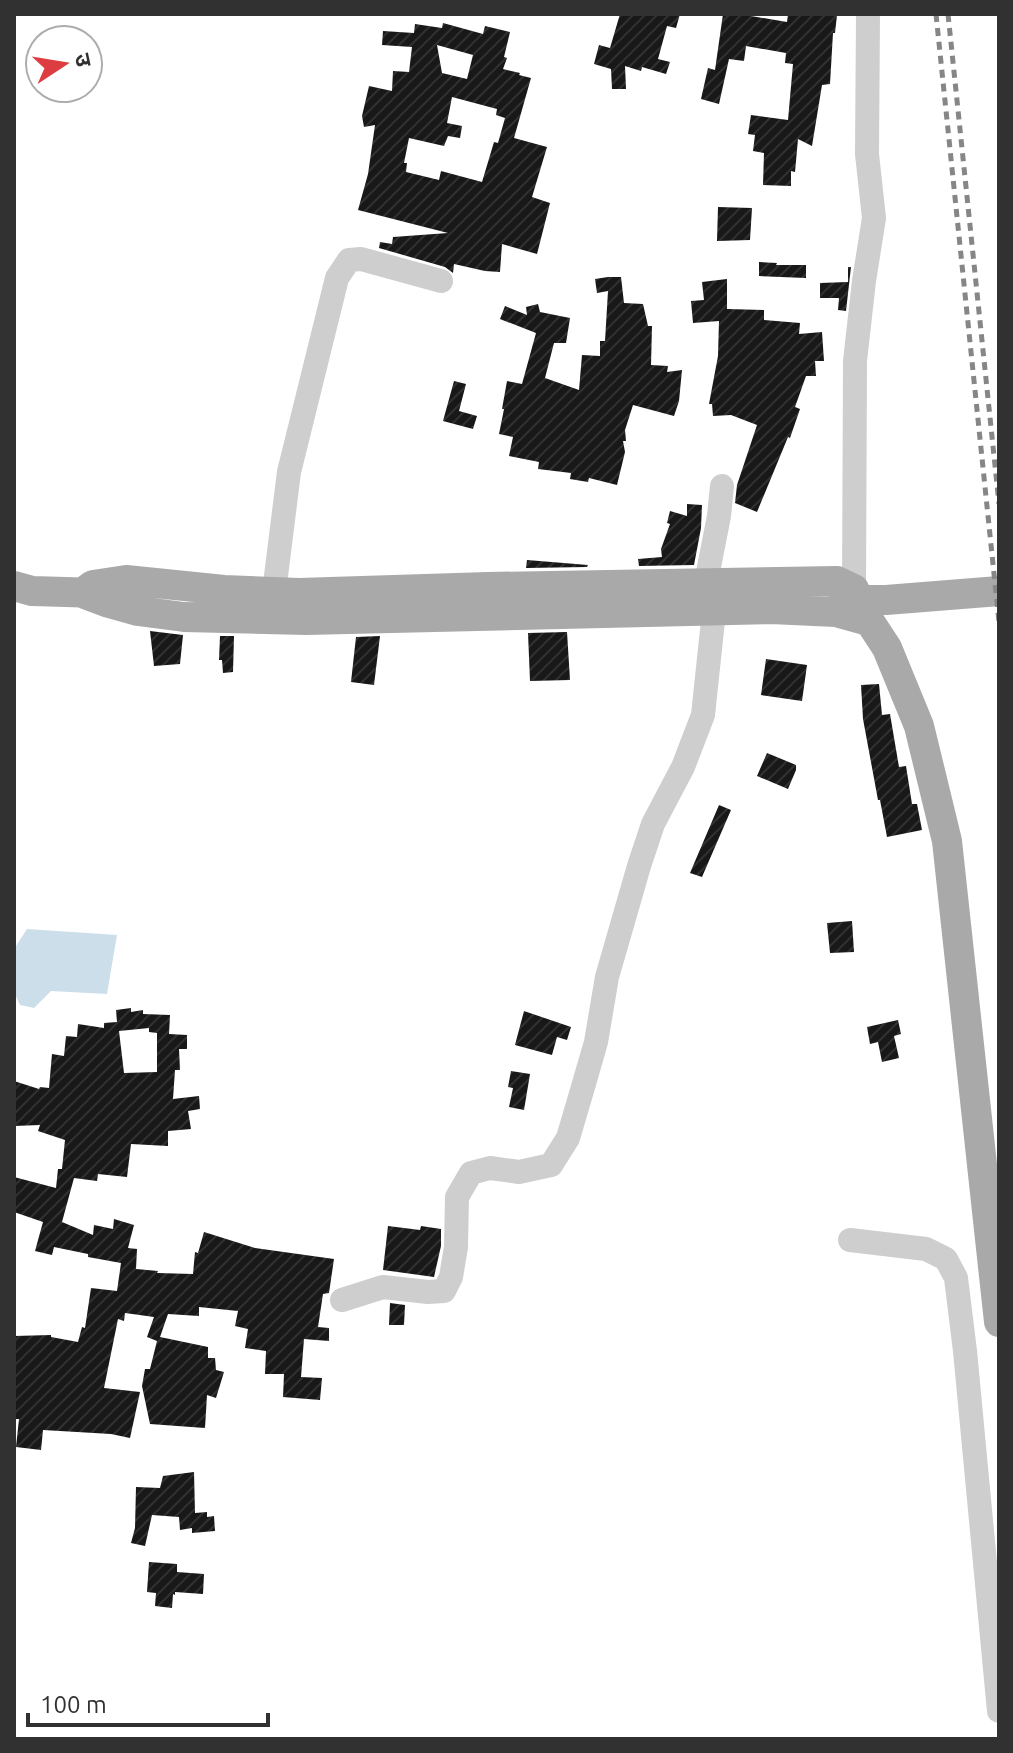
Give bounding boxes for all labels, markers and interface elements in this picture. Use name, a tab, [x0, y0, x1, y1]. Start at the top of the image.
north arrow	[24, 24, 104, 104]
text: उ	[70, 51, 98, 70]
scale bar	[28, 1677, 268, 1727]
text: 100 m	[40, 1691, 107, 1718]

